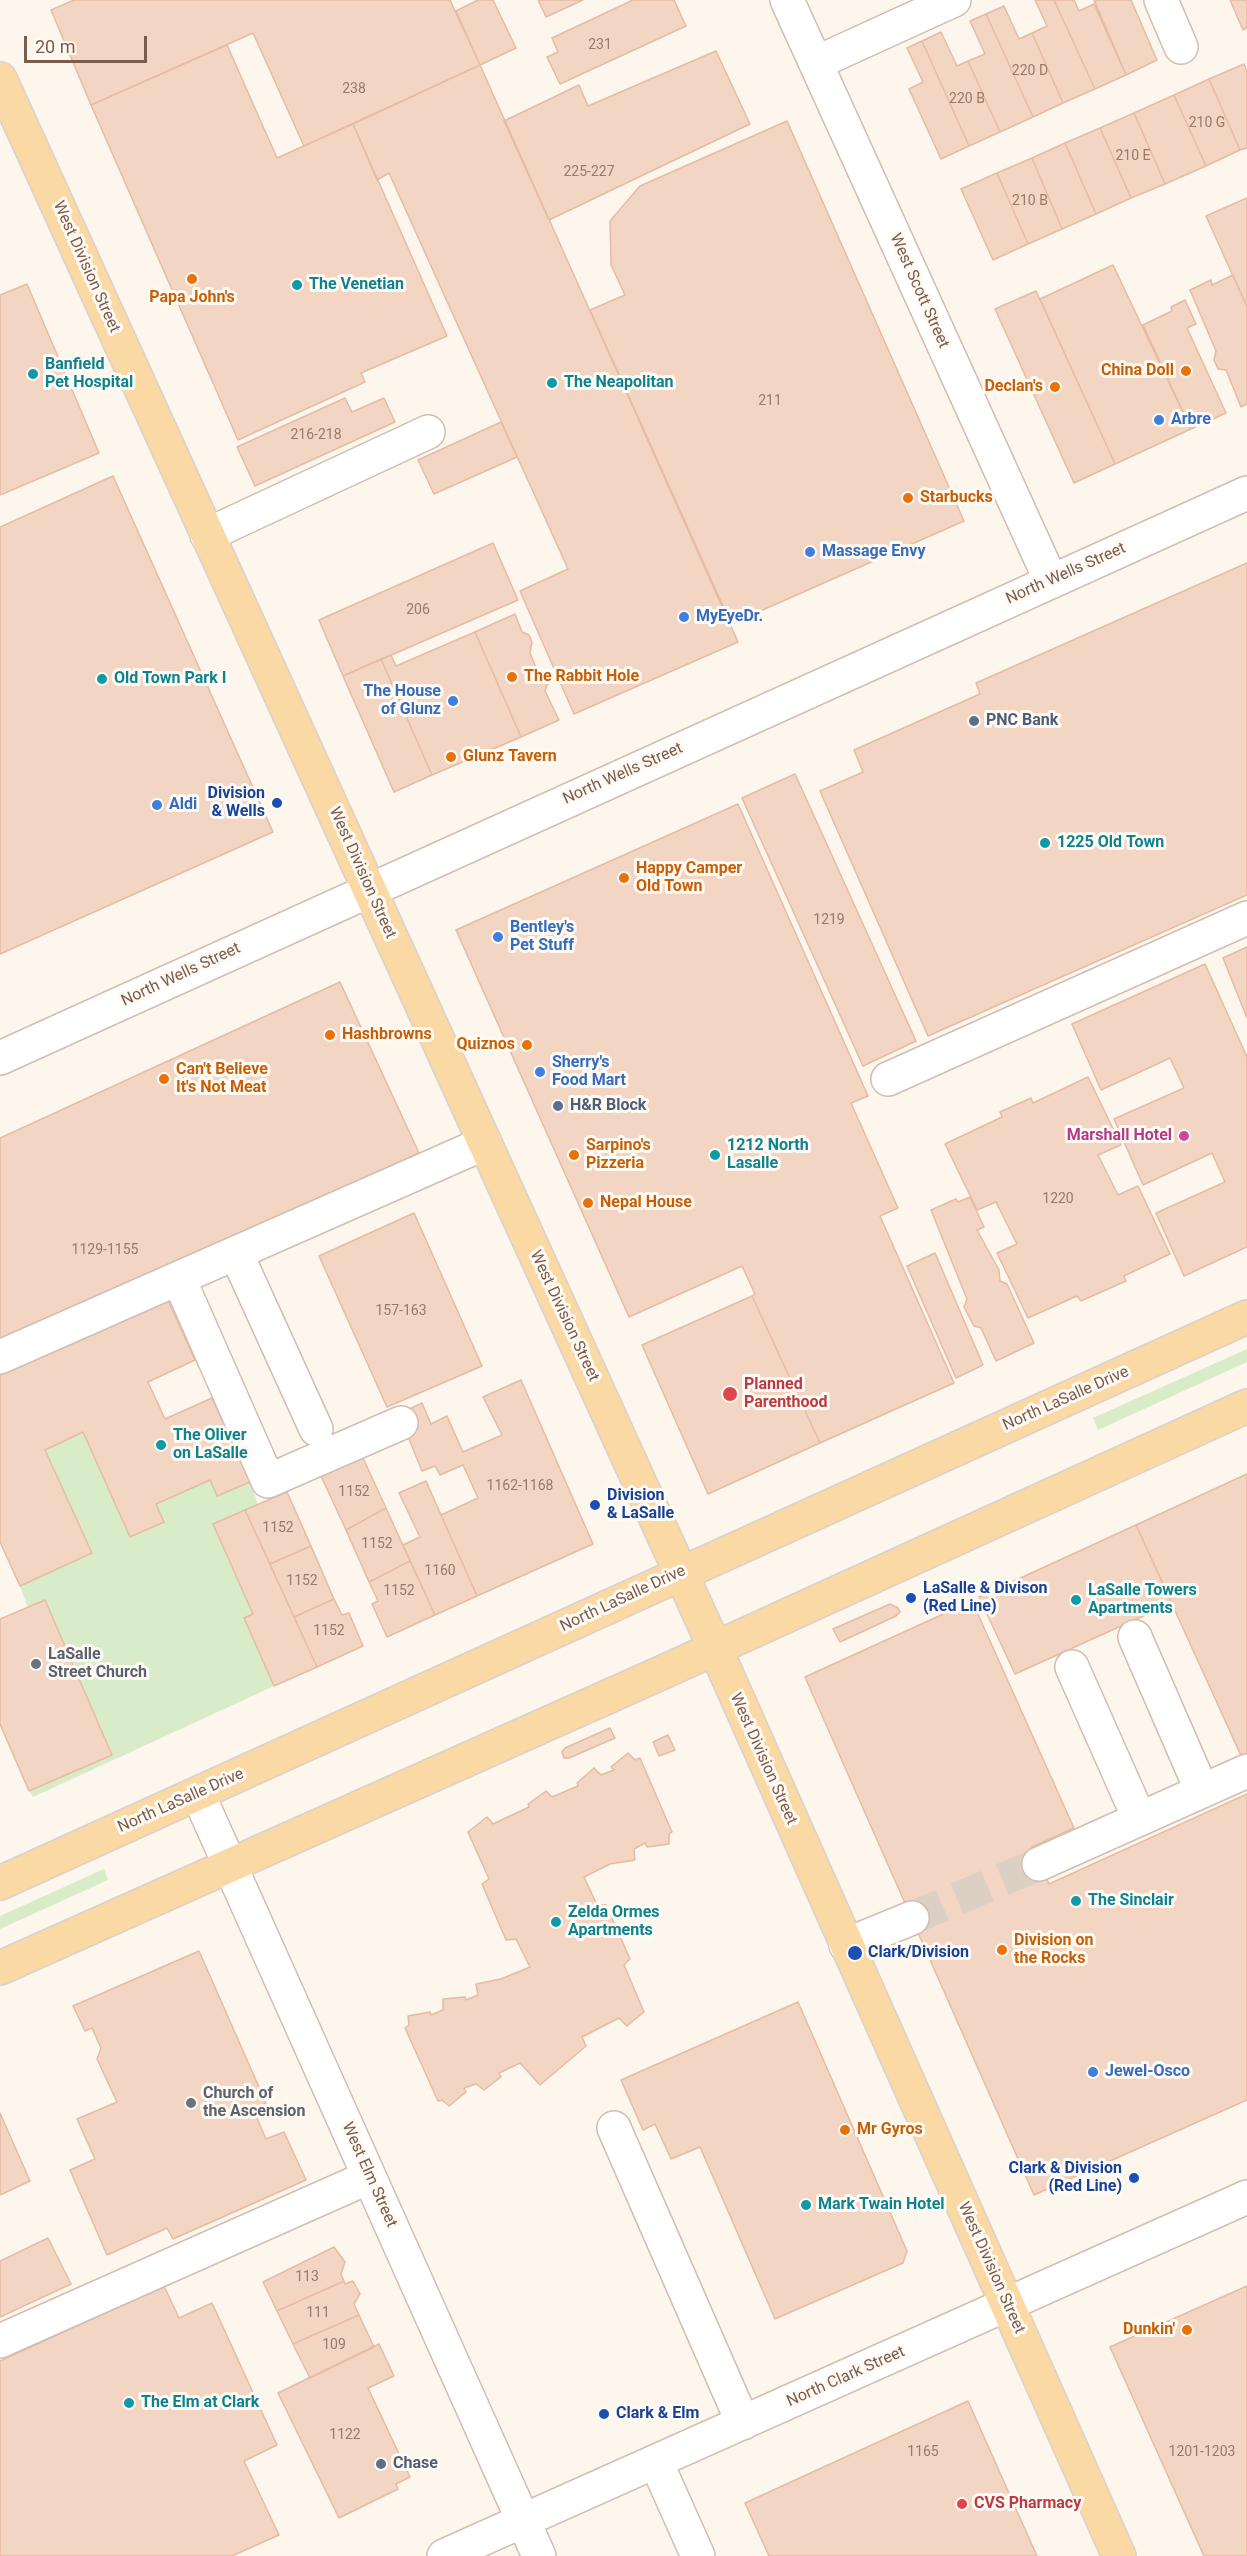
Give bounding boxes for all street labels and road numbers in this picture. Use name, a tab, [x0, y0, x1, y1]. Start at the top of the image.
street label: West Division Street	[48, 198, 124, 336]
street label: West Scott Street	[885, 231, 953, 351]
street label: North Wells Street	[1003, 539, 1129, 609]
street label: North Wells Street	[560, 739, 686, 809]
street label: West Division Street	[324, 804, 400, 942]
street label: North Wells Street	[118, 939, 244, 1011]
street label: West Division Street	[525, 1247, 603, 1385]
street label: North LaSalle Drive	[1000, 1363, 1132, 1435]
street label: North LaSalle Drive	[557, 1562, 689, 1636]
street label: West Division Street	[725, 1690, 801, 1828]
street label: North LaSalle Drive	[115, 1765, 247, 1837]
street label: West Elm Street	[337, 2119, 401, 2231]
street label: West Division Street	[953, 2199, 1029, 2337]
street label: North Clark Street	[784, 2342, 908, 2412]

